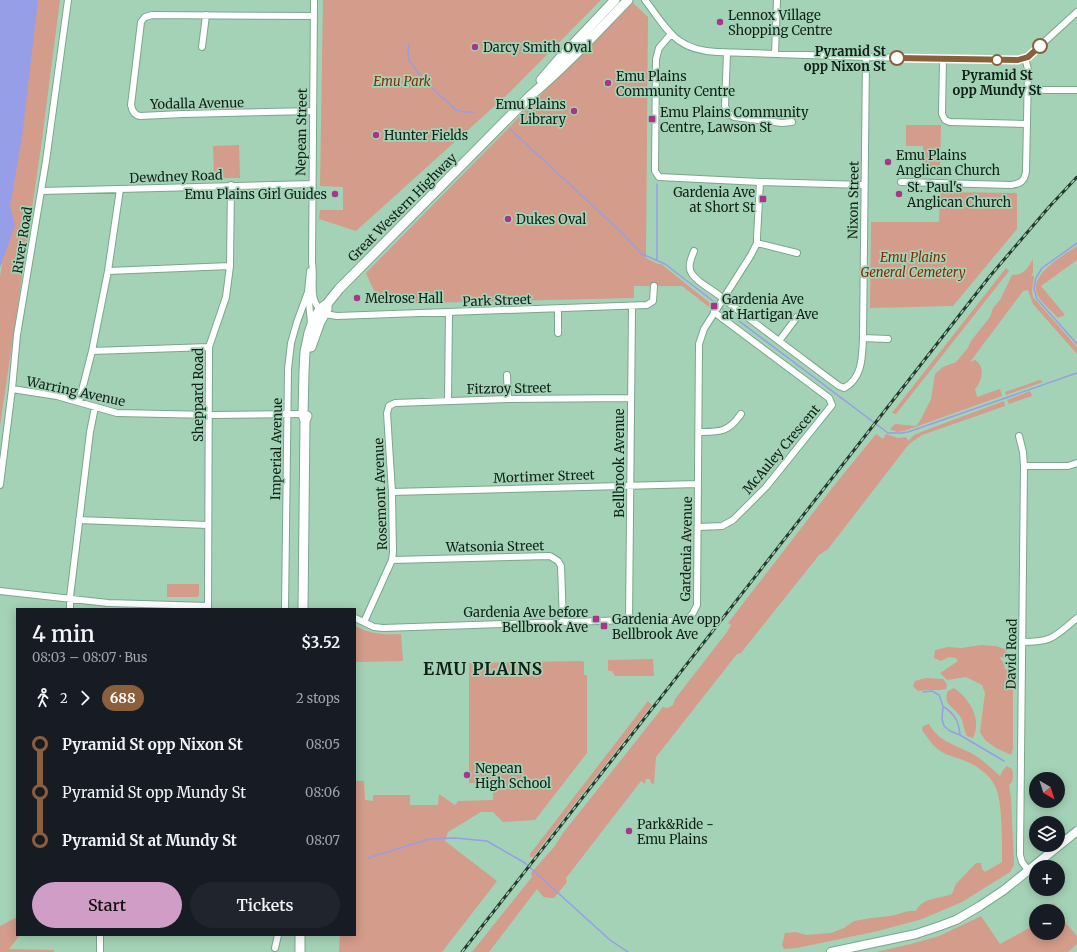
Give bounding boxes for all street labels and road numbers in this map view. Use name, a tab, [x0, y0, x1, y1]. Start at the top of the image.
street label: Nepean Street	[292, 88, 311, 176]
street label: Yodalla Avenue	[149, 94, 244, 113]
street label: Great Western Highway	[344, 149, 461, 265]
street label: Nixon Street	[844, 161, 863, 239]
street label: Dewdney Road	[129, 166, 223, 187]
street label: River Road	[9, 205, 36, 275]
street label: Park Street	[462, 291, 532, 310]
street label: Sheppard Road	[190, 348, 207, 442]
street label: Warring Avenue	[24, 373, 127, 410]
street label: Fitzroy Street	[466, 379, 552, 398]
street label: Imperial Avenue	[267, 398, 286, 500]
street label: McAuley Crescent	[739, 401, 824, 498]
street label: Bellbrook Avenue	[611, 408, 628, 518]
street label: Rosemont Avenue	[370, 437, 391, 550]
street label: Mortimer Street	[493, 466, 595, 487]
street label: Gardenia Avenue	[677, 496, 696, 602]
street label: Watsonia Street	[445, 537, 544, 556]
street label: David Road	[1002, 618, 1021, 689]

